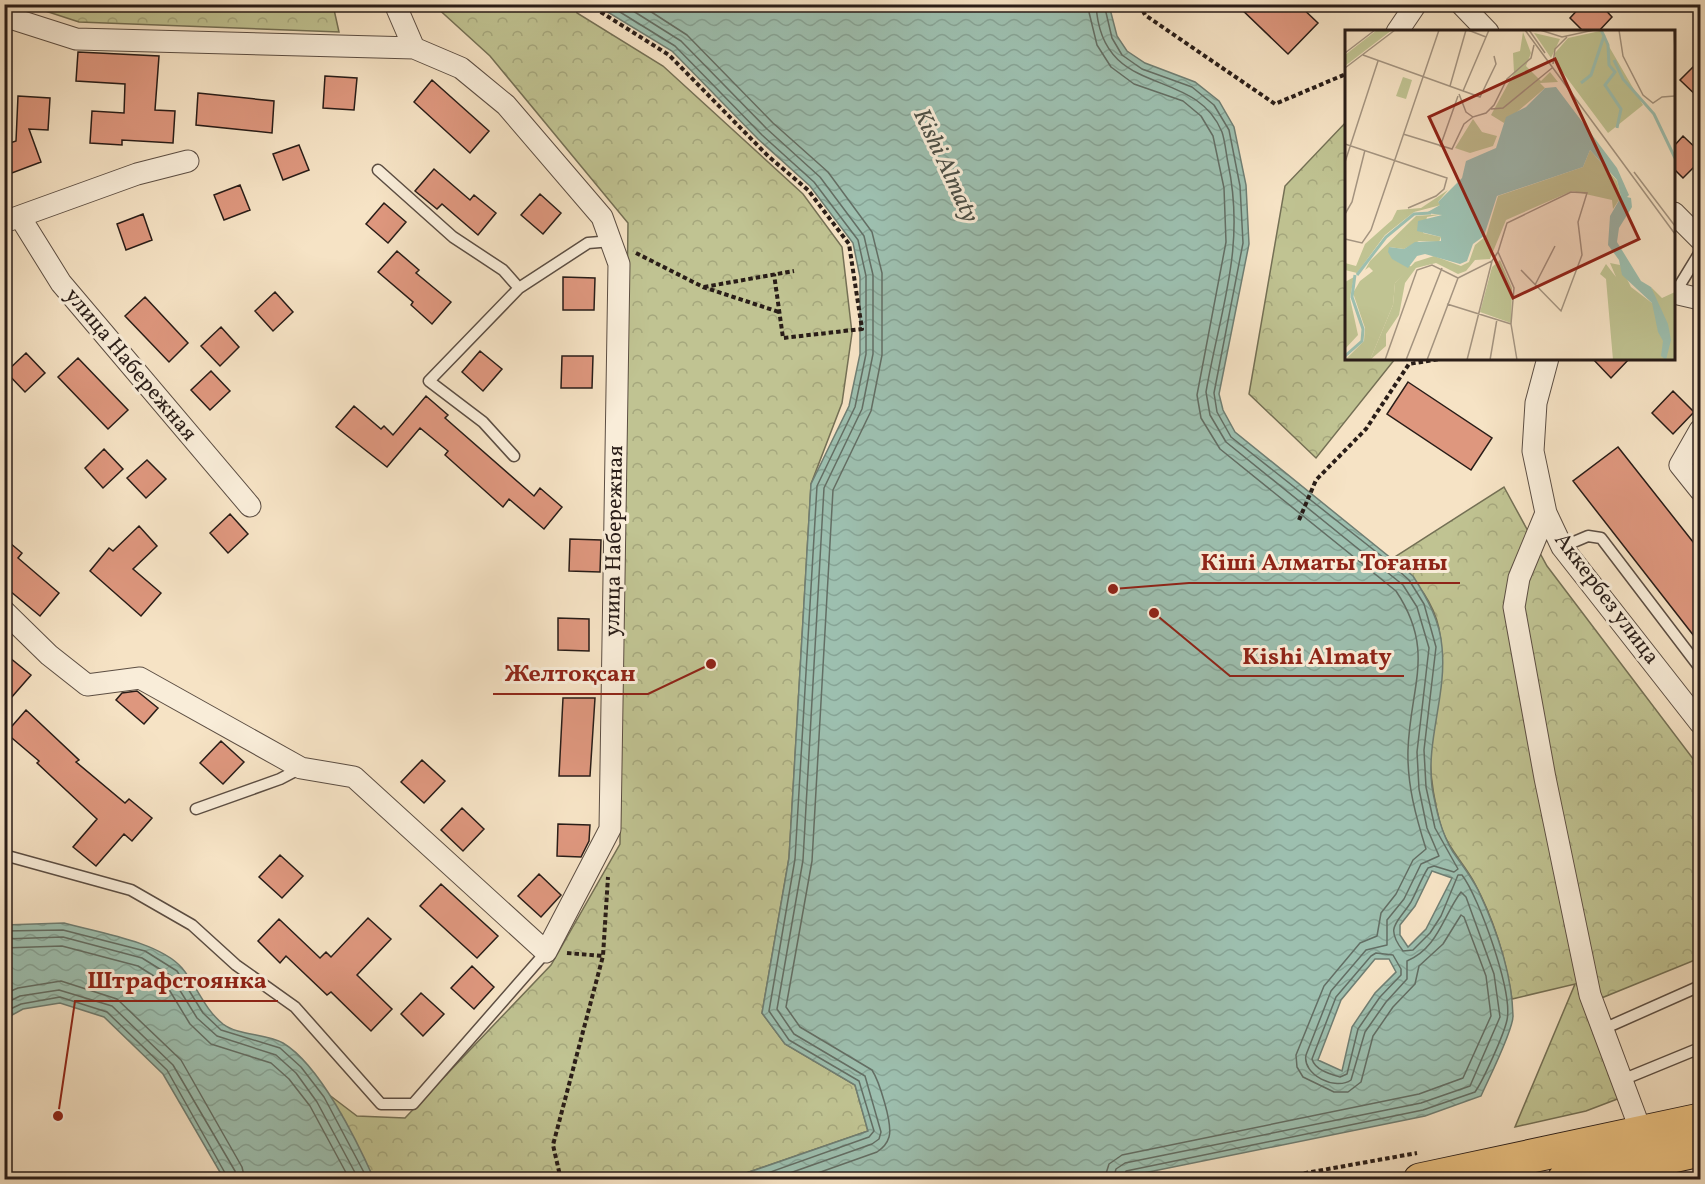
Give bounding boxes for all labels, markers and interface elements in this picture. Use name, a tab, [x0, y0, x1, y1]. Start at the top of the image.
inset map	[1345, 30, 1675, 360]
water label: Kіshі Almaty	[904, 103, 986, 229]
street label: улица Набережная	[57, 282, 203, 448]
street label: улица Набережная	[598, 445, 632, 637]
street label: Аккербез улица	[1546, 526, 1666, 672]
callout: Кіші Алматы Тоғаны	[1189, 541, 1460, 583]
text: Кіші Алматы Тоғаны	[1201, 547, 1447, 581]
callout: Kіshі Almaty	[1230, 634, 1404, 676]
text: Kіshі Almaty	[1242, 641, 1392, 675]
callout: Желтоқсан	[493, 652, 648, 694]
text: Желтоқсан	[504, 658, 636, 692]
callout: Штрафстоянка	[75, 959, 278, 1001]
text: Штрафстоянка	[87, 965, 267, 999]

